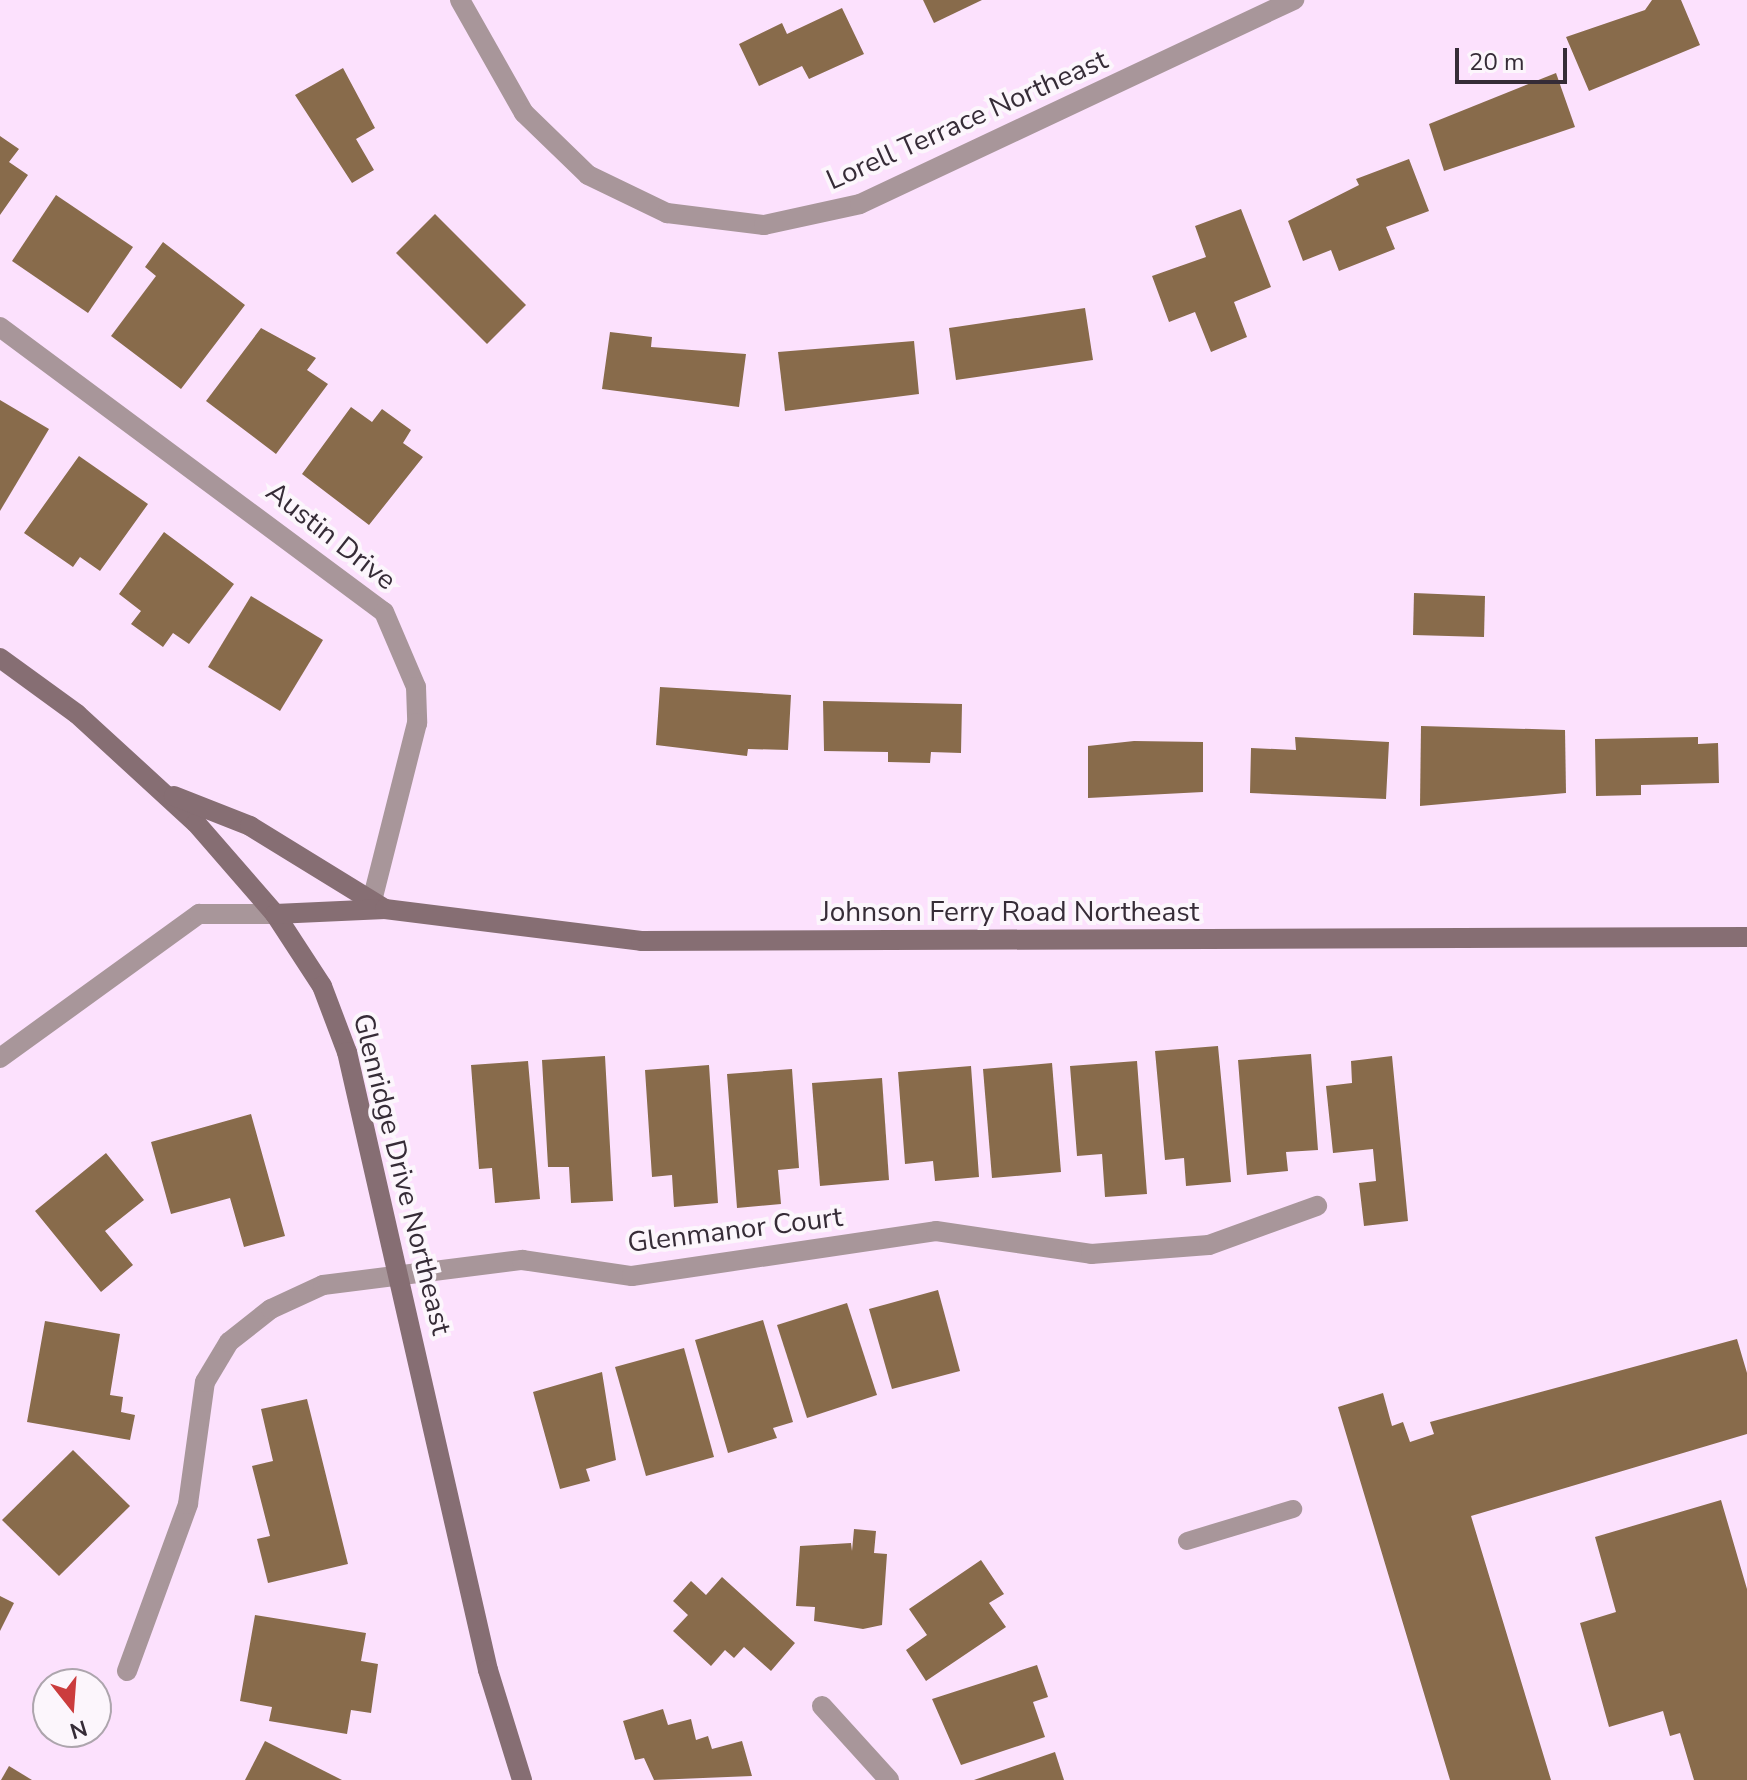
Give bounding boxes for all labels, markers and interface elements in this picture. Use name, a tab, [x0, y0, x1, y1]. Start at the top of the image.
scale bar	[1459, 32, 1571, 82]
street label: Lorell Terrace Northeast	[821, 43, 1113, 197]
text: 20 m	[1469, 46, 1525, 78]
street label: Austin Drive	[259, 475, 403, 597]
street label: Johnson Ferry Road Northeast	[821, 895, 1199, 929]
street label: Glenridge Drive Northeast	[346, 1010, 458, 1338]
street label: Glenmanor Court	[626, 1200, 844, 1260]
north arrow	[32, 1668, 112, 1748]
text: N	[66, 1712, 91, 1746]

